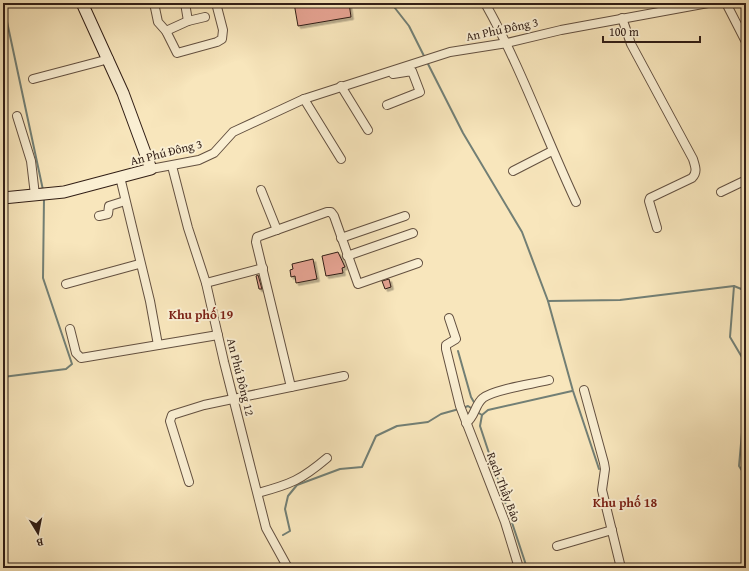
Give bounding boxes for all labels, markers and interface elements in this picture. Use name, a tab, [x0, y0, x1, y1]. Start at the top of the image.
street label: An Phú Đông 3	[464, 13, 540, 45]
scale bar	[603, 18, 700, 44]
text: 100 m	[609, 23, 639, 40]
street label: An Phú Đông 3	[128, 135, 204, 169]
district label: Khu phố 19	[169, 305, 234, 324]
street label: An Phú Đông 12	[223, 336, 259, 418]
street label: Rạch Thầy Bảo	[483, 450, 525, 524]
district label: Khu phố 18	[593, 493, 658, 512]
north arrow	[18, 513, 58, 553]
text: B	[35, 534, 44, 551]

